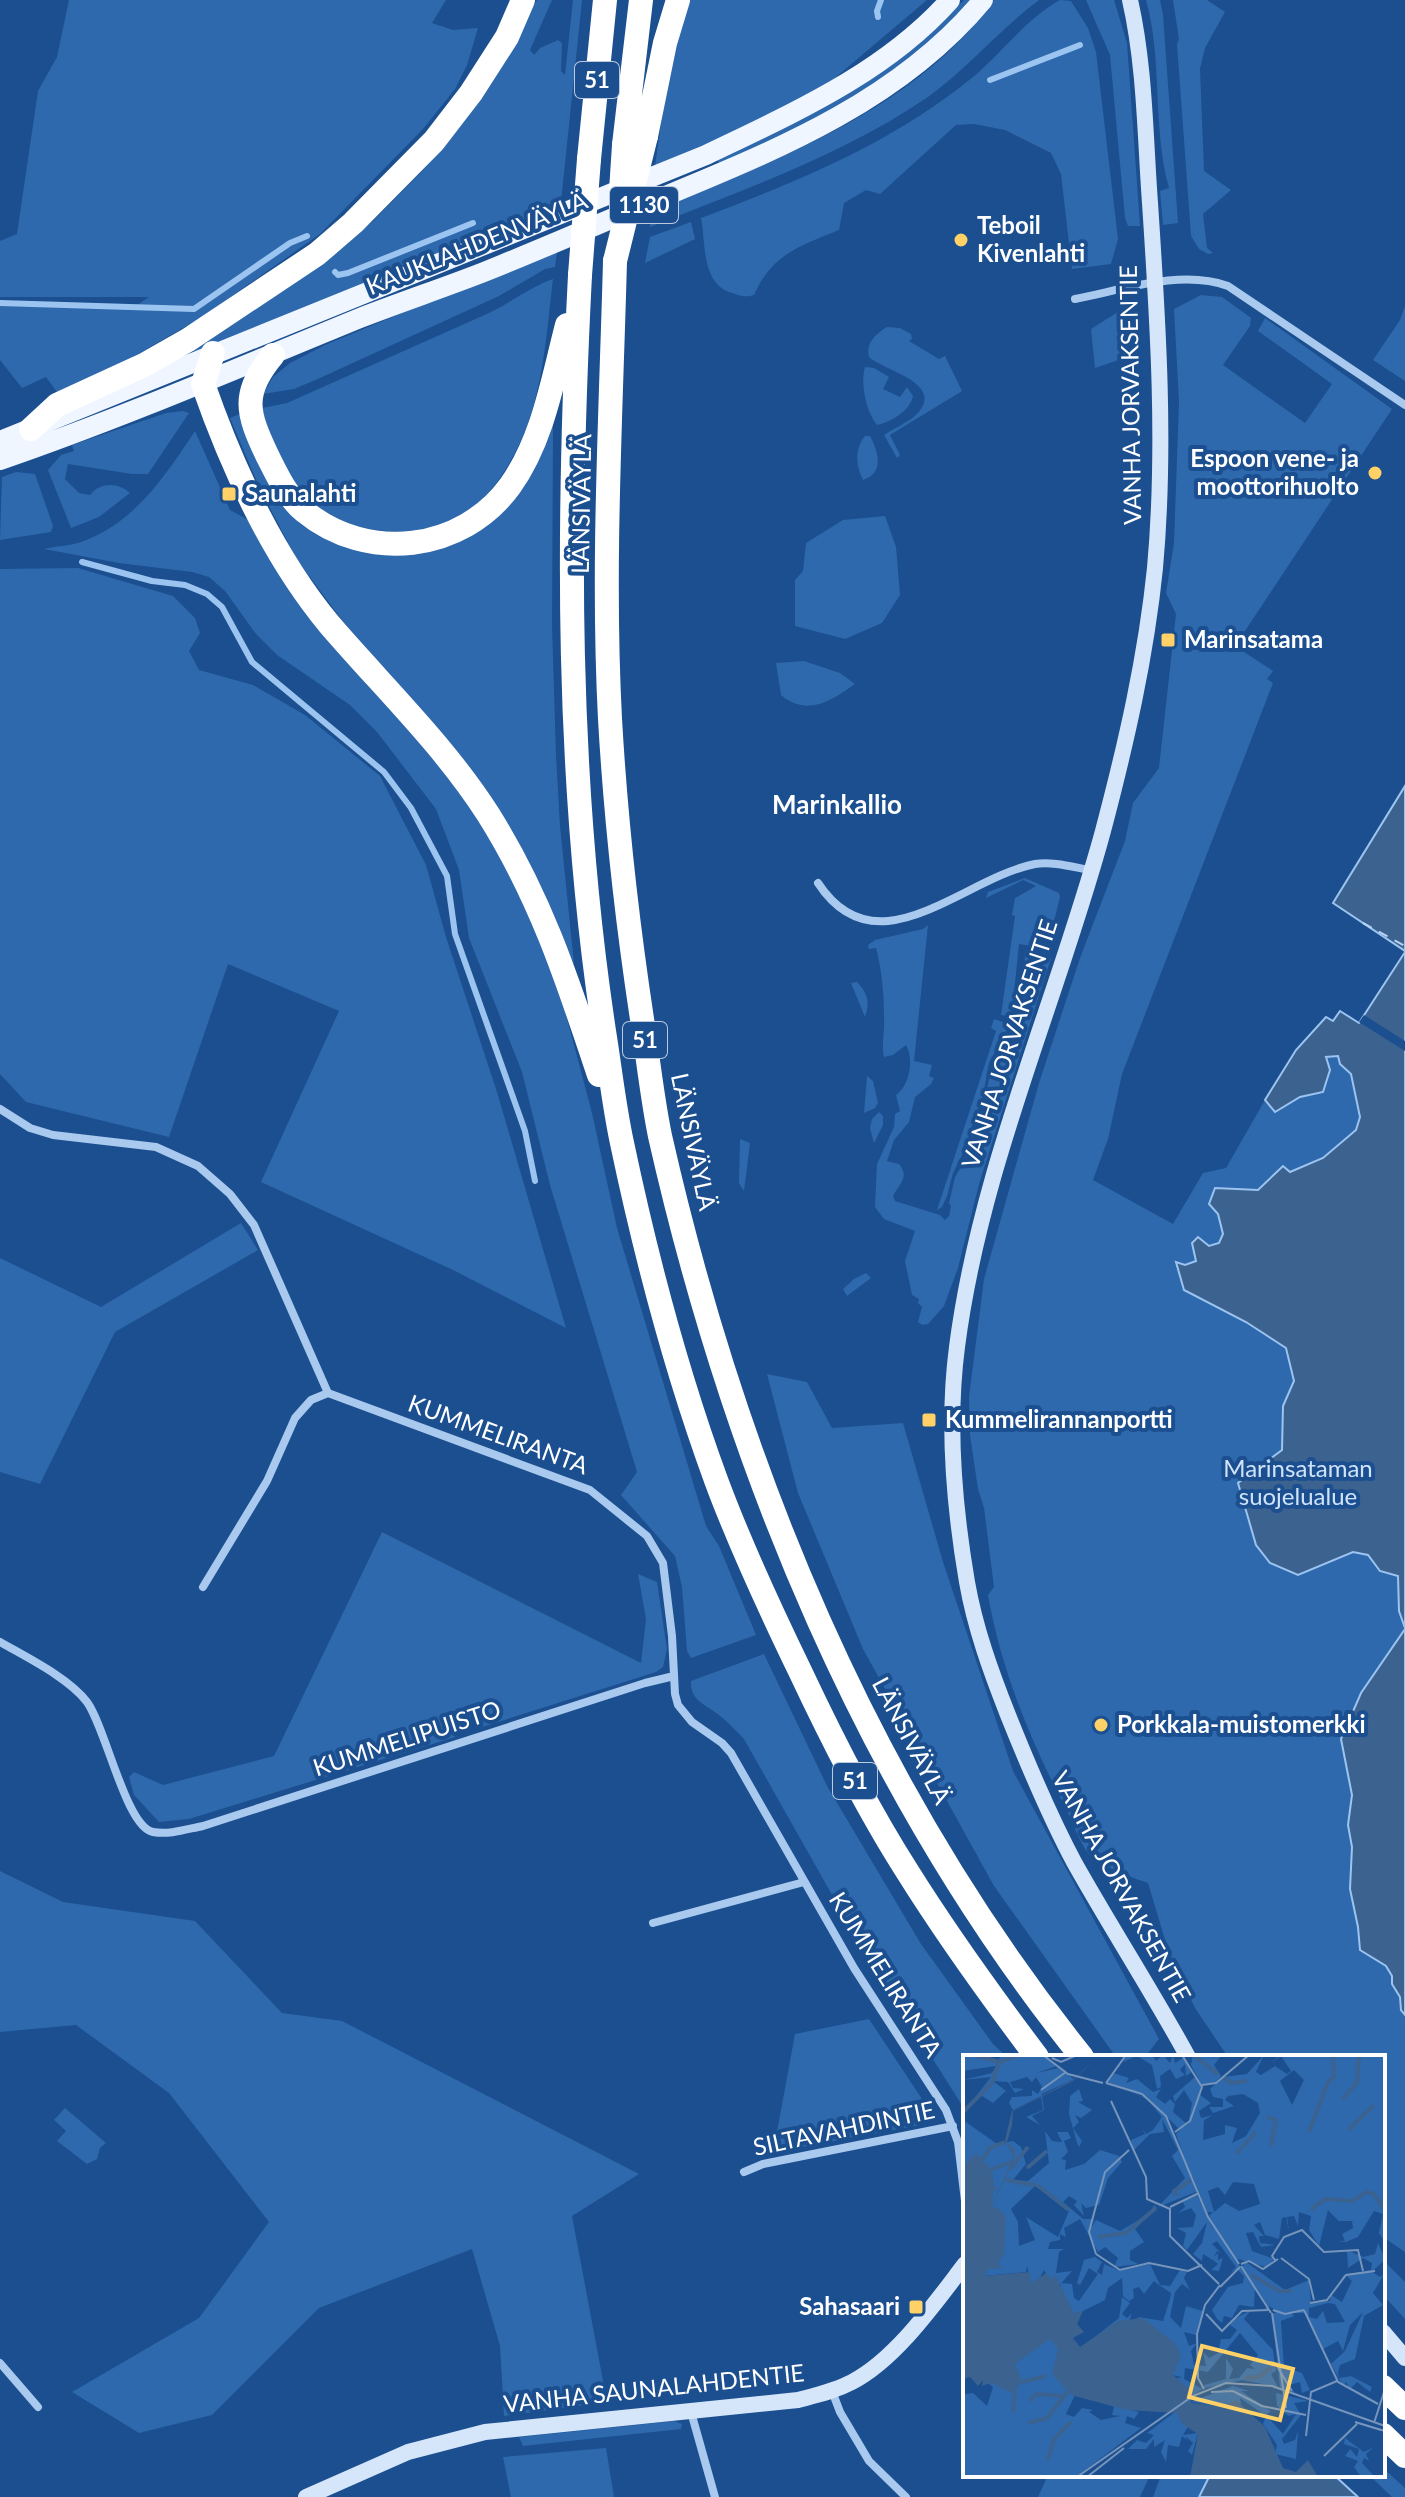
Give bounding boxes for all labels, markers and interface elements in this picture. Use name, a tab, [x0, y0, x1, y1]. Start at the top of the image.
road number: 51	[575, 62, 619, 98]
street label: KAUKLAHDENVÄYLÄ	[362, 185, 592, 300]
road number: 1130	[610, 187, 678, 223]
place label: Teboil Kivenlahti	[977, 210, 1085, 267]
marker: Teboil Kivenlahti	[952, 231, 970, 249]
street label: VANHA JORVAKSENTIE	[1113, 265, 1146, 525]
street label: LÄNSIVÄYLÄ	[565, 433, 596, 574]
place label: Espoon vene- ja moottorihuolto	[1190, 443, 1359, 500]
marker: Espoon vene- ja moottorihuolto	[1366, 464, 1384, 482]
place label: Saunalahti	[245, 478, 356, 507]
marker: Saunalahti	[220, 485, 238, 503]
place label: Marinsatama	[1184, 624, 1323, 653]
marker: Marinsatama	[1159, 631, 1177, 649]
district label: Marinkallio	[772, 788, 902, 820]
street label: VANHA JORVAKSENTIE	[955, 916, 1062, 1172]
road number: 51	[623, 1022, 667, 1058]
street label: LÄNSIVÄYLÄ	[666, 1070, 723, 1214]
street label: KUMMELIRANTA	[405, 1388, 593, 1480]
place label: Kummelirannanportti	[945, 1404, 1173, 1433]
marker: Kummelirannanportti	[920, 1411, 938, 1429]
park label: Marinsataman suojelualue	[1223, 1453, 1373, 1510]
street label: LÄNSIVÄYLÄ	[867, 1672, 958, 1809]
street label: KUMMELIPUISTO	[309, 1694, 504, 1782]
place label: Porkkala-muistomerkki	[1117, 1709, 1366, 1738]
marker: Porkkala-muistomerkki	[1092, 1716, 1110, 1734]
road number: 51	[833, 1763, 877, 1799]
street label: VANHA JORVAKSENTIE	[1047, 1766, 1198, 2007]
street label: KUMMELIRANTA	[824, 1886, 949, 2063]
inset map	[963, 2055, 1385, 2477]
street label: SILTAVAHDINTIE	[750, 2094, 937, 2161]
place label: Sahasaari	[799, 2291, 900, 2320]
marker: Sahasaari	[907, 2298, 925, 2316]
street label: VANHA SAUNALAHDENTIE	[502, 2357, 806, 2418]

